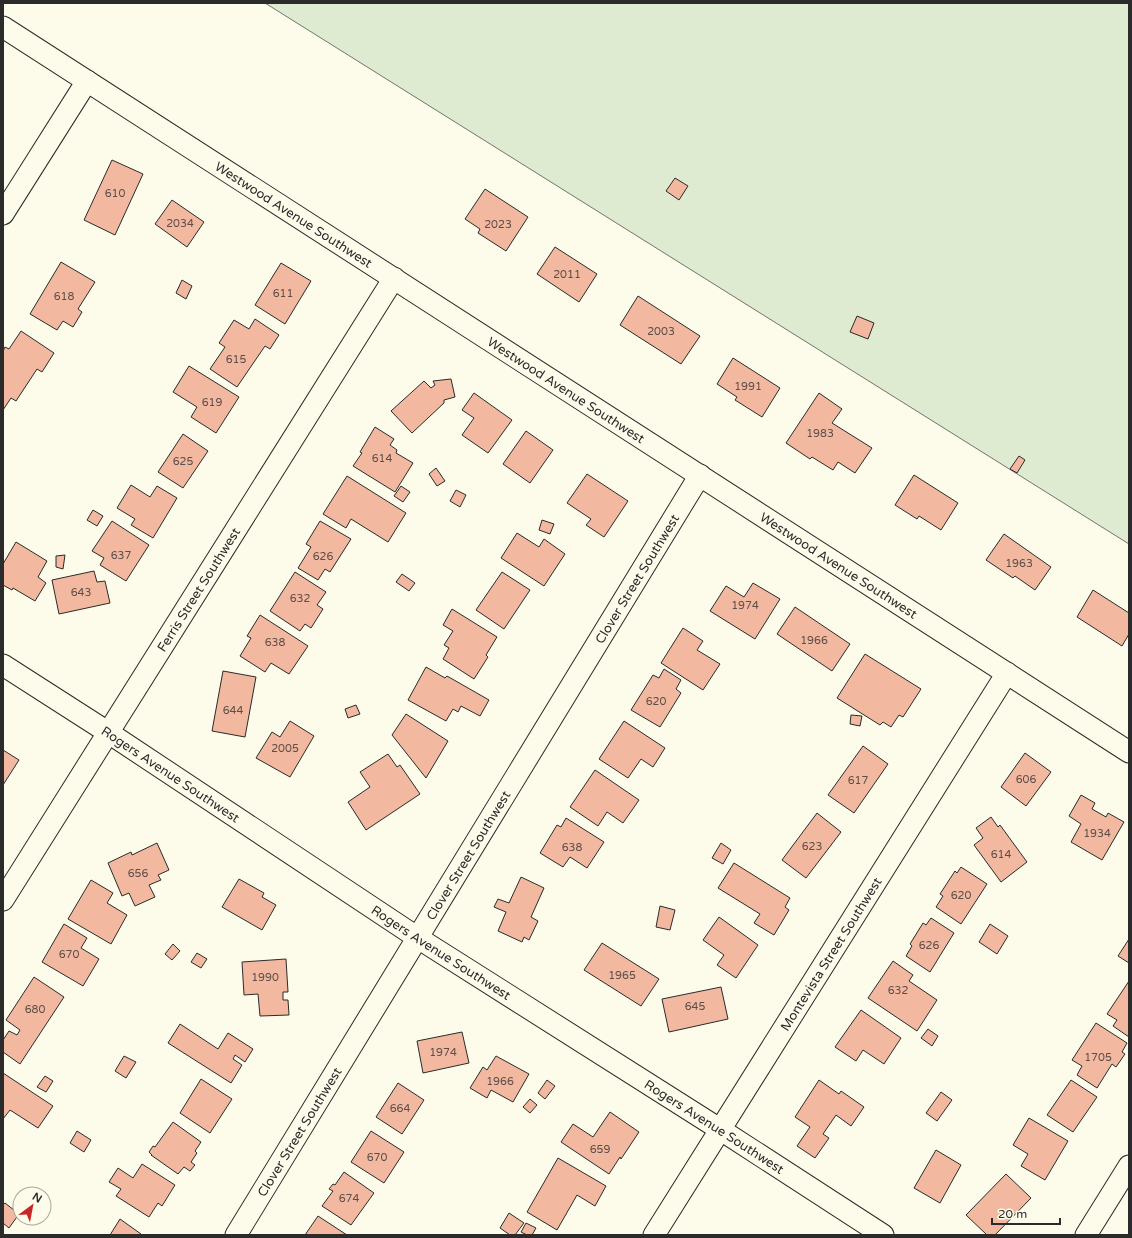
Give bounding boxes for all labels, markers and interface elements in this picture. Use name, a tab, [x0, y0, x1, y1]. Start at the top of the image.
street label: Westwood Avenue Southwest	[212, 159, 375, 272]
house number: 610	[105, 187, 125, 200]
house number: 2034	[166, 217, 194, 230]
house number: 2023	[484, 218, 512, 231]
house number: 2011	[553, 268, 581, 281]
house number: 611	[273, 287, 293, 300]
house number: 618	[54, 290, 74, 303]
house number: 2003	[647, 325, 675, 338]
street label: Westwood Avenue Southwest	[484, 334, 647, 447]
house number: 615	[226, 353, 246, 366]
house number: 1991	[734, 380, 762, 393]
house number: 619	[202, 396, 222, 409]
house number: 1983	[806, 427, 834, 440]
house number: 614	[372, 452, 392, 465]
house number: 625	[173, 455, 193, 468]
street label: Westwood Avenue Southwest	[757, 509, 920, 622]
street label: Clover Street Southwest	[592, 512, 683, 647]
street label: Ferris Street Southwest	[154, 525, 244, 655]
house number: 637	[111, 549, 131, 562]
house number: 626	[313, 550, 333, 563]
house number: 1963	[1005, 557, 1033, 570]
house number: 643	[71, 586, 91, 599]
house number: 632	[290, 592, 310, 605]
house number: 1974	[731, 599, 759, 612]
house number: 1966	[800, 634, 828, 647]
house number: 638	[265, 636, 285, 649]
house number: 620	[646, 695, 666, 708]
house number: 644	[223, 704, 243, 717]
street label: Rogers Avenue Southwest	[98, 723, 242, 826]
house number: 2005	[271, 742, 299, 755]
house number: 606	[1016, 773, 1036, 786]
house number: 617	[848, 774, 868, 787]
street label: Clover Street Southwest	[423, 788, 514, 923]
house number: 1934	[1083, 827, 1111, 840]
house number: 623	[802, 840, 822, 853]
house number: 638	[562, 841, 582, 854]
house number: 614	[991, 848, 1011, 861]
house number: 656	[128, 867, 148, 880]
street label: Montevista Street Southwest	[777, 875, 886, 1034]
house number: 620	[951, 889, 971, 902]
street label: Rogers Avenue Southwest	[368, 902, 513, 1004]
house number: 626	[919, 939, 939, 952]
house number: 670	[59, 948, 79, 961]
house number: 1965	[608, 969, 636, 982]
house number: 1990	[251, 971, 279, 984]
house number: 632	[888, 984, 908, 997]
house number: 645	[685, 1000, 705, 1013]
house number: 680	[25, 1003, 45, 1016]
house number: 1974	[429, 1046, 457, 1059]
house number: 1705	[1084, 1051, 1112, 1064]
street label: Clover Street Southwest	[254, 1065, 345, 1200]
house number: 1966	[486, 1075, 514, 1088]
street label: Rogers Avenue Southwest	[641, 1077, 787, 1178]
house number: 664	[390, 1102, 410, 1115]
house number: 659	[590, 1143, 610, 1156]
house number: 670	[367, 1151, 387, 1164]
north arrow	[12, 1186, 52, 1226]
text: N	[30, 1190, 44, 1206]
house number: 674	[339, 1192, 359, 1205]
scale bar	[992, 1200, 1060, 1226]
text: 20 m	[998, 1207, 1027, 1221]

